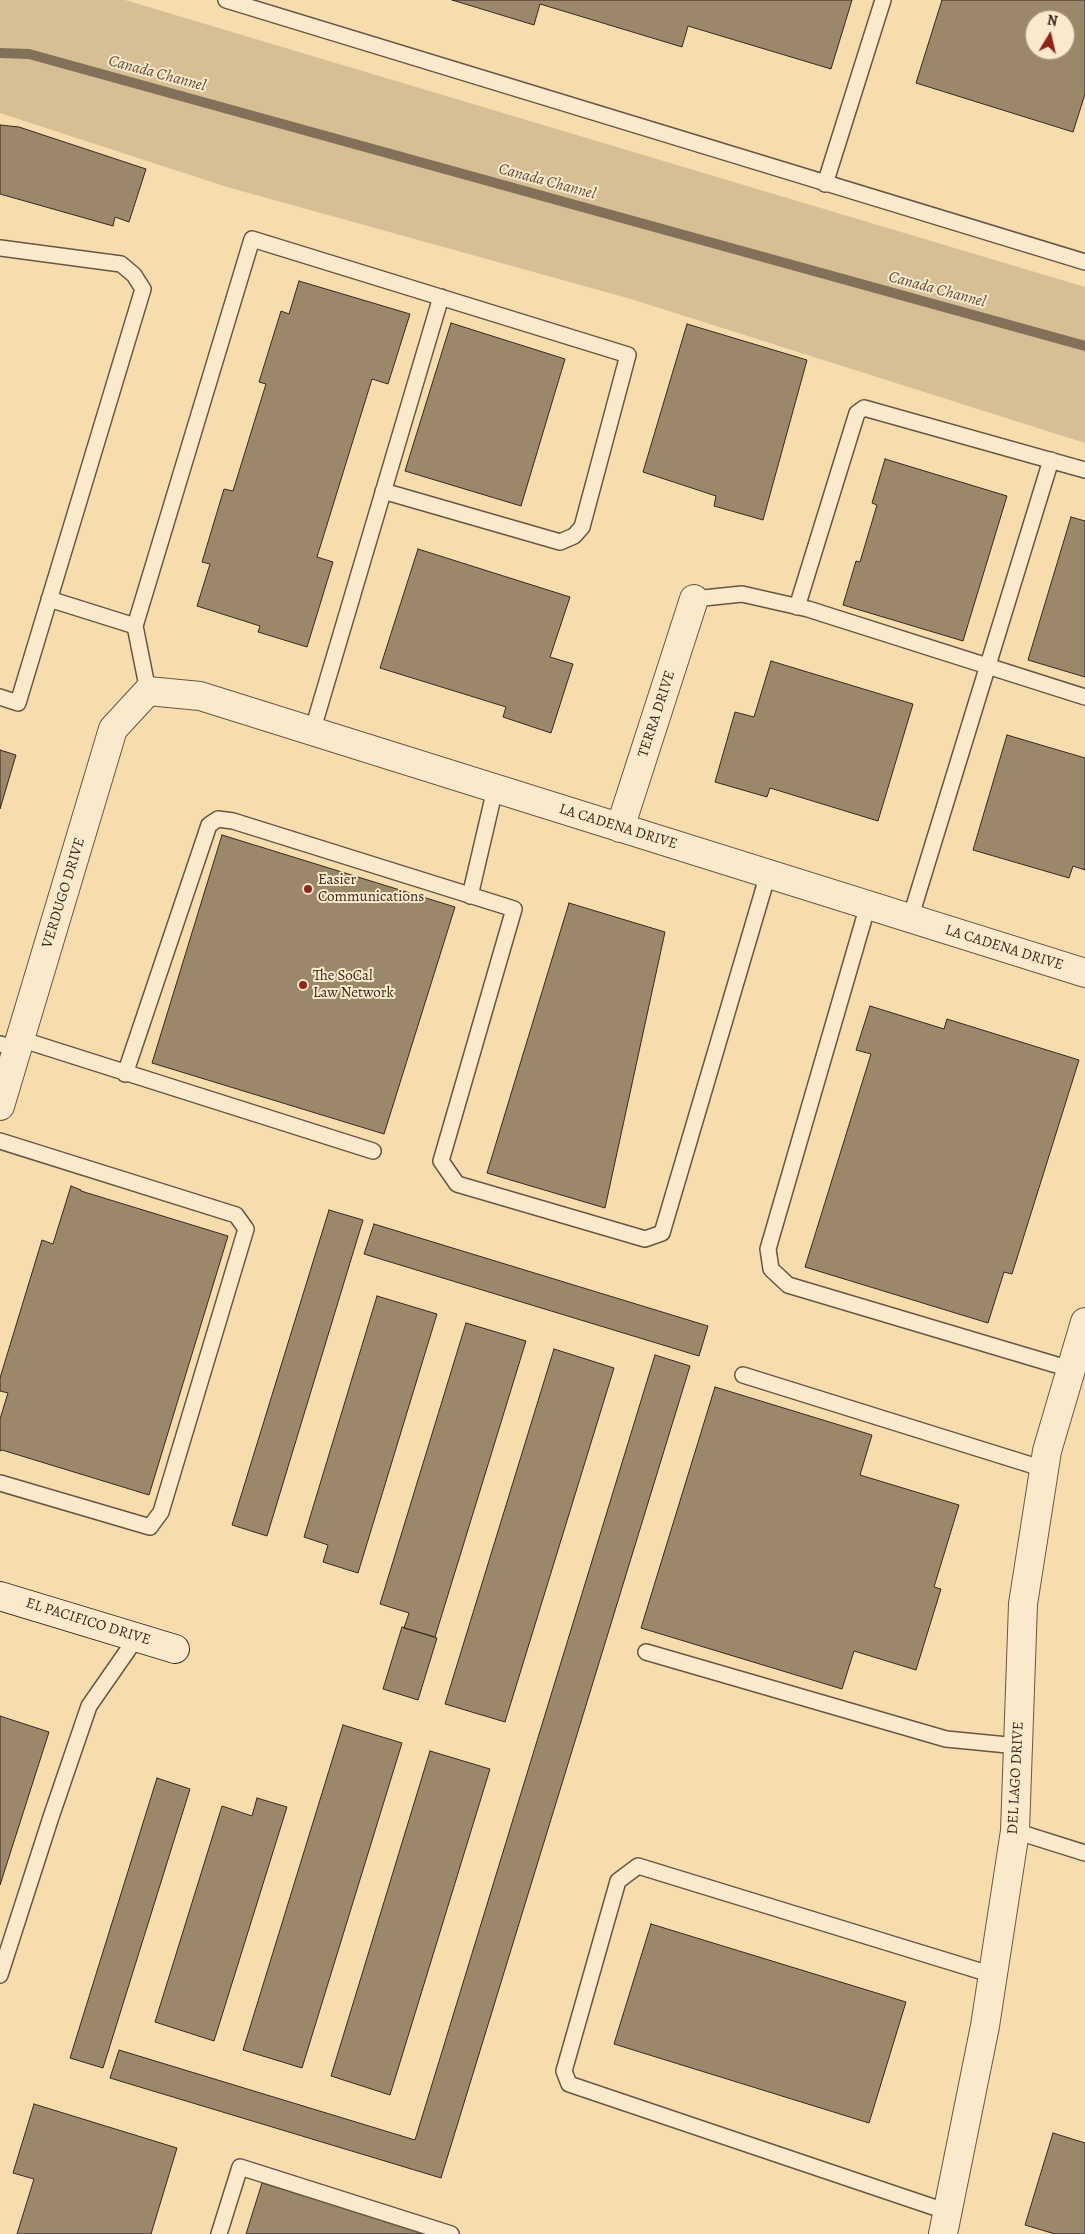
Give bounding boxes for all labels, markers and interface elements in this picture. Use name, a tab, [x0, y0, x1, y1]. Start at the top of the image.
north arrow	[1025, 10, 1075, 60]
text: N	[1046, 10, 1059, 31]
water label: Canada Channel	[106, 52, 208, 96]
water label: Canada Channel	[496, 160, 598, 204]
water label: Canada Channel	[886, 268, 988, 312]
street label: TERRA DRIVE	[634, 668, 680, 760]
street label: LA CADENA DRIVE	[557, 800, 679, 854]
street label: VERDUGO DRIVE	[39, 836, 89, 950]
place label: Easier Communications	[318, 871, 424, 906]
marker: Easier Communications	[302, 883, 314, 895]
street label: LA CADENA DRIVE	[943, 921, 1065, 975]
place label: The SoCal Law Network	[313, 967, 394, 1002]
marker: The SoCal Law Network	[297, 979, 309, 991]
street label: EL PACIFICO DRIVE	[23, 1594, 153, 1650]
street label: DEL LAGO DRIVE	[1004, 1721, 1028, 1835]

